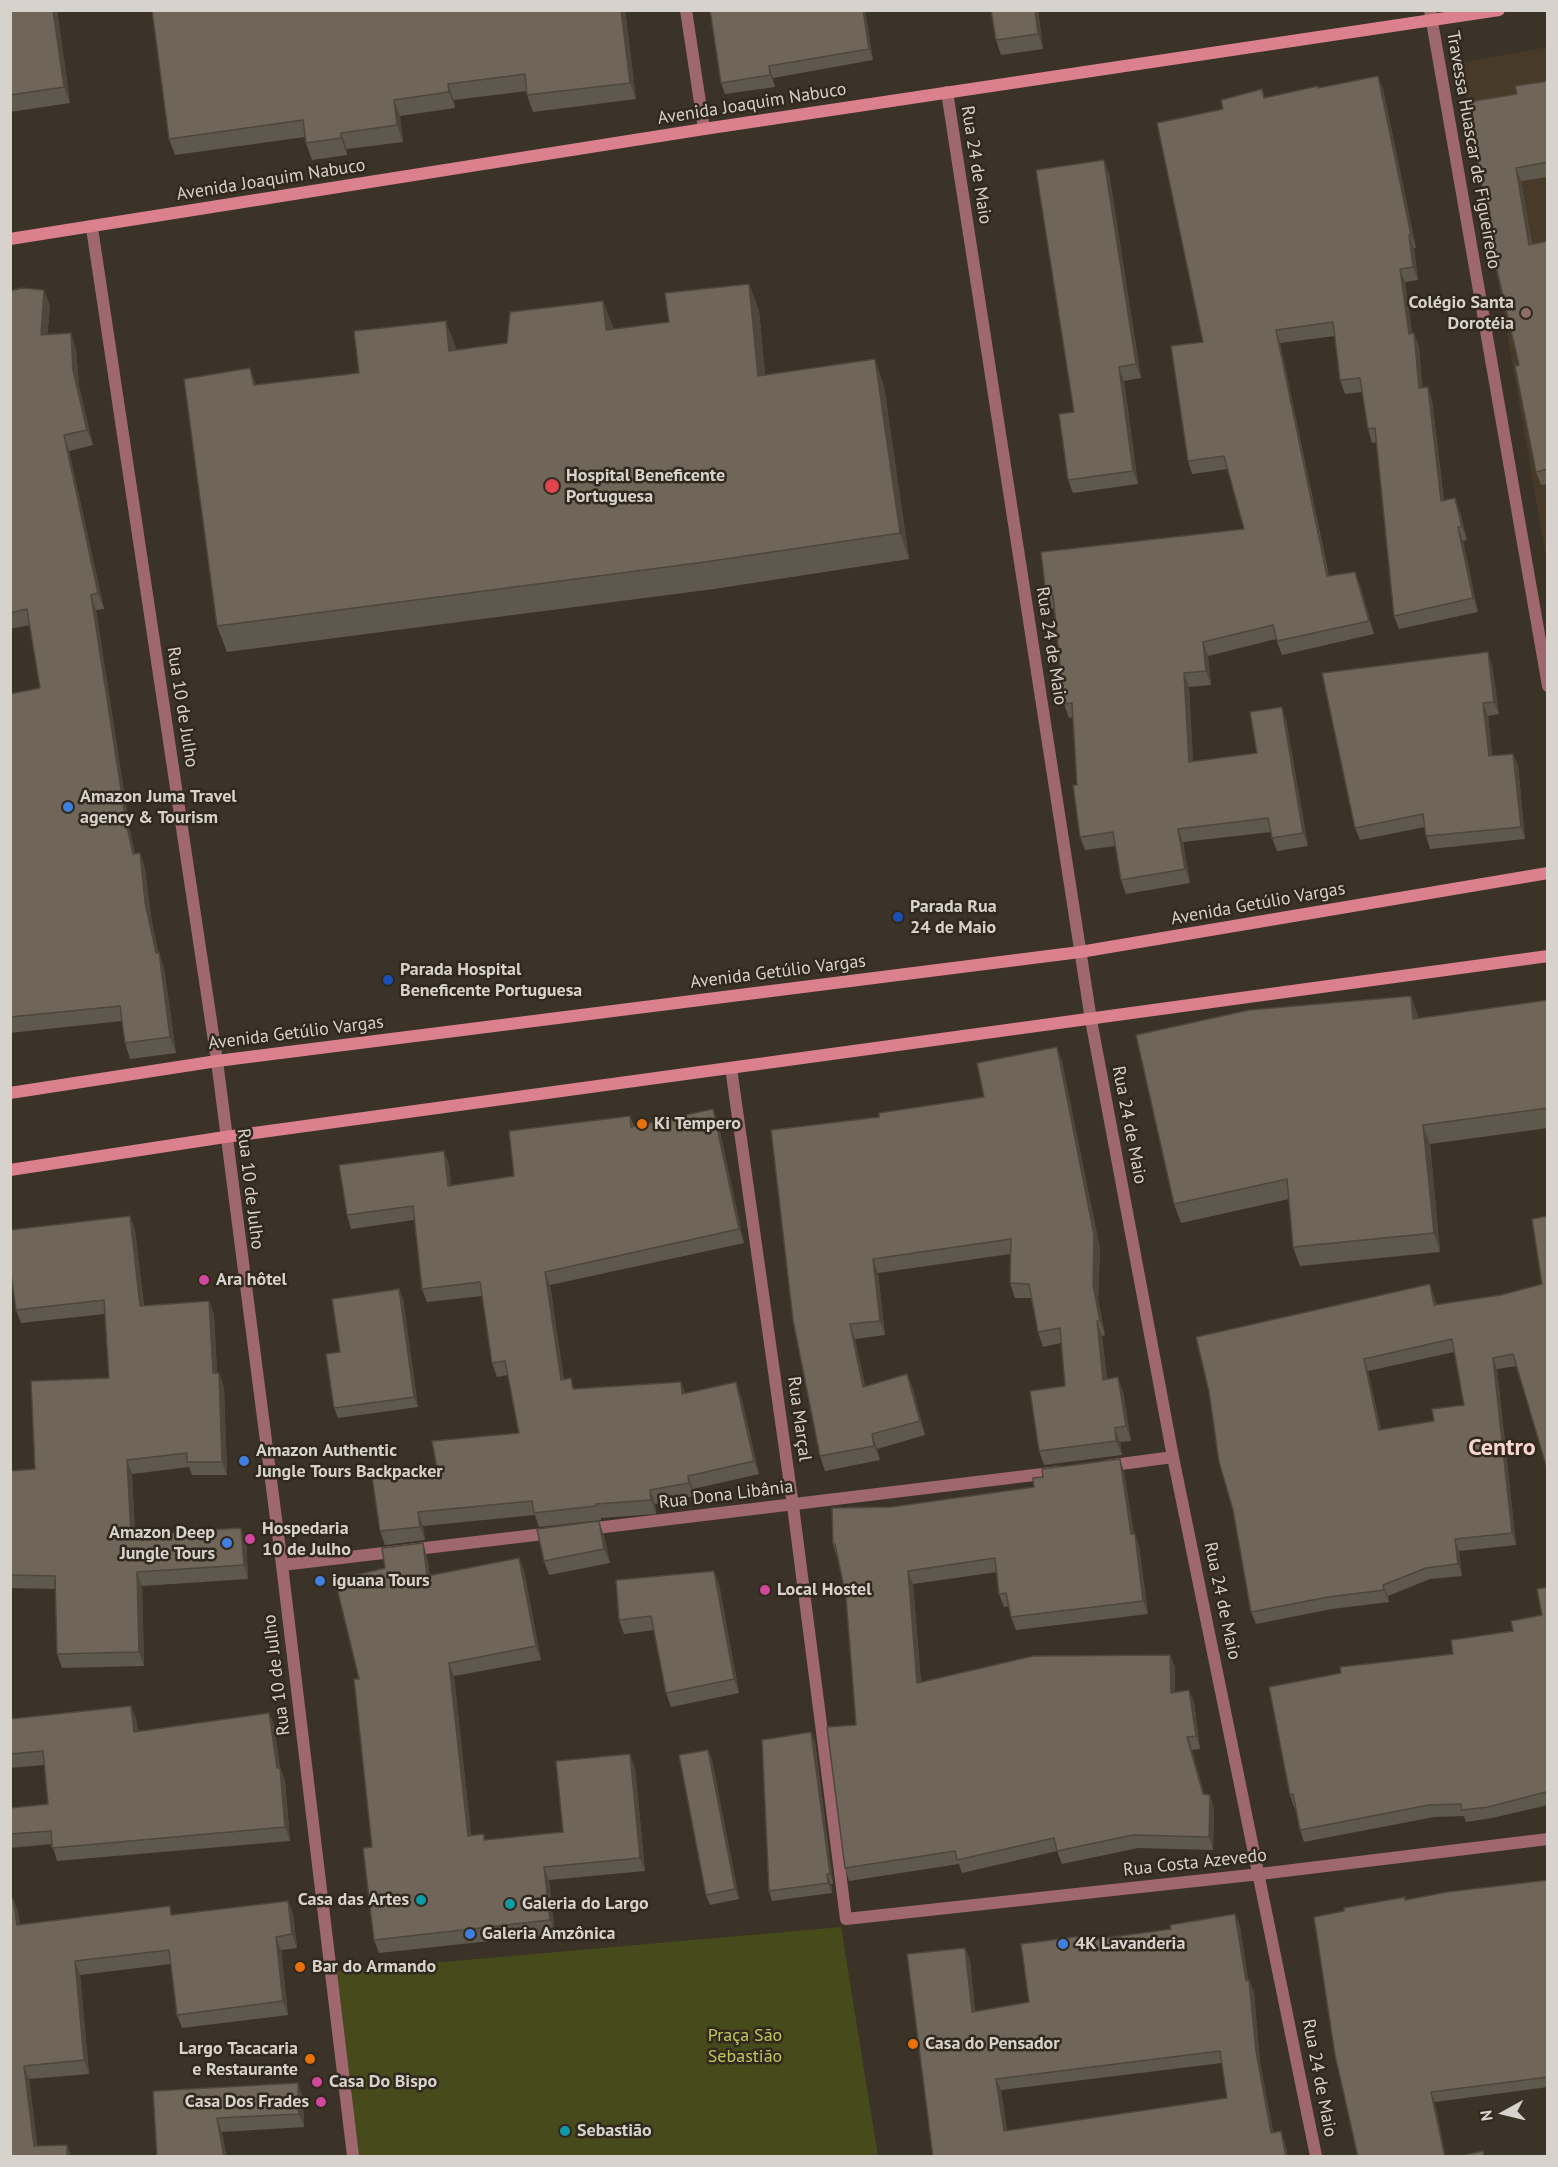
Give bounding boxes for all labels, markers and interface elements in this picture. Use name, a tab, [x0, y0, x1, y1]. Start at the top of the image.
street label: Travessa Huascar de Figueiredo	[1441, 29, 1505, 271]
street label: Avenida Joaquim Nabuco	[656, 78, 848, 130]
street label: Rua 24 de Maio	[956, 104, 996, 226]
street label: Avenida Joaquim Nabuco	[175, 154, 367, 206]
place label: Colégio Santa Dorotéia	[1408, 292, 1514, 334]
marker: Colégio Santa Dorotéia	[1519, 306, 1533, 320]
place label: Hospital Beneficente Portuguesa	[566, 465, 725, 508]
marker: Hospital Beneficente Portuguesa	[543, 477, 561, 495]
street label: Rua 24 de Maio	[1031, 585, 1071, 707]
street label: Rua 10 de Julho	[162, 645, 202, 769]
place label: Amazon Juma Travel agency & Tourism	[80, 786, 237, 828]
marker: Amazon Juma Travel agency & Tourism	[61, 800, 75, 814]
street label: Avenida Getúlio Vargas	[1169, 878, 1347, 930]
place label: Parada Rua 24 de Maio	[910, 896, 997, 938]
marker: Parada Rua 24 de Maio	[891, 910, 905, 924]
street label: Avenida Getúlio Vargas	[689, 951, 867, 993]
place label: Parada Hospital Beneficente Portuguesa	[400, 959, 582, 1002]
marker: Parada Hospital Beneficente Portuguesa	[381, 973, 395, 987]
street label: Avenida Getúlio Vargas	[207, 1012, 385, 1054]
street label: Rua 24 de Maio	[1107, 1064, 1151, 1186]
place label: Ki Tempero	[654, 1113, 741, 1135]
marker: Ki Tempero	[635, 1117, 649, 1131]
street label: Rua 10 de Julho	[232, 1127, 268, 1251]
place label: Ara hôtel	[216, 1269, 287, 1291]
marker: Ara hôtel	[197, 1273, 211, 1287]
street label: Rua Marçal	[782, 1375, 816, 1463]
district label: Centro	[1468, 1434, 1536, 1462]
place label: Amazon Authentic Jungle Tours Backpacker	[256, 1440, 443, 1482]
marker: Amazon Authentic Jungle Tours Backpacker	[237, 1454, 251, 1468]
street label: Rua Dona Libânia	[658, 1476, 794, 1514]
place label: Hospedaria 10 de Julho	[262, 1518, 351, 1561]
place label: Amazon Deep Jungle Tours	[109, 1522, 215, 1564]
marker: Hospedaria 10 de Julho	[243, 1532, 257, 1546]
marker: Amazon Deep Jungle Tours	[220, 1536, 234, 1550]
street label: Rua 24 de Maio	[1199, 1540, 1245, 1662]
place label: iguana Tours	[332, 1570, 430, 1592]
marker: iguana Tours	[313, 1574, 327, 1588]
place label: Local Hostel	[777, 1579, 871, 1601]
marker: Local Hostel	[758, 1583, 772, 1597]
street label: Rua 10 de Julho	[259, 1613, 295, 1737]
street label: Rua Costa Azevedo	[1122, 1845, 1268, 1881]
place label: Casa das Artes	[298, 1889, 409, 1911]
marker: Casa das Artes	[414, 1893, 428, 1907]
place label: Galeria do Largo	[522, 1893, 649, 1915]
marker: Galeria do Largo	[503, 1897, 517, 1911]
place label: Galeria Amzônica	[482, 1923, 615, 1945]
marker: Galeria Amzônica	[463, 1927, 477, 1941]
place label: 4K Lavanderia	[1075, 1933, 1185, 1955]
marker: 4K Lavanderia	[1056, 1937, 1070, 1951]
place label: Bar do Armando	[312, 1956, 436, 1978]
marker: Bar do Armando	[293, 1960, 307, 1974]
street label: Rua 24 de Maio	[1297, 2017, 1341, 2139]
park label: Praça São Sebastião	[708, 2025, 782, 2068]
place label: Casa do Pensador	[925, 2033, 1060, 2055]
marker: Casa do Pensador	[906, 2037, 920, 2051]
place label: Largo Tacacaria e Restaurante	[179, 2038, 298, 2080]
marker: Largo Tacacaria e Restaurante	[303, 2052, 317, 2066]
place label: Casa Do Bispo	[329, 2071, 437, 2093]
marker: Casa Do Bispo	[310, 2075, 324, 2089]
north arrow	[1474, 2083, 1534, 2143]
place label: Casa Dos Frades	[185, 2091, 309, 2113]
marker: Casa Dos Frades	[314, 2095, 328, 2109]
text: N	[1476, 2109, 1497, 2122]
place label: Sebastião	[577, 2120, 652, 2142]
marker: Sebastião	[558, 2124, 572, 2138]

